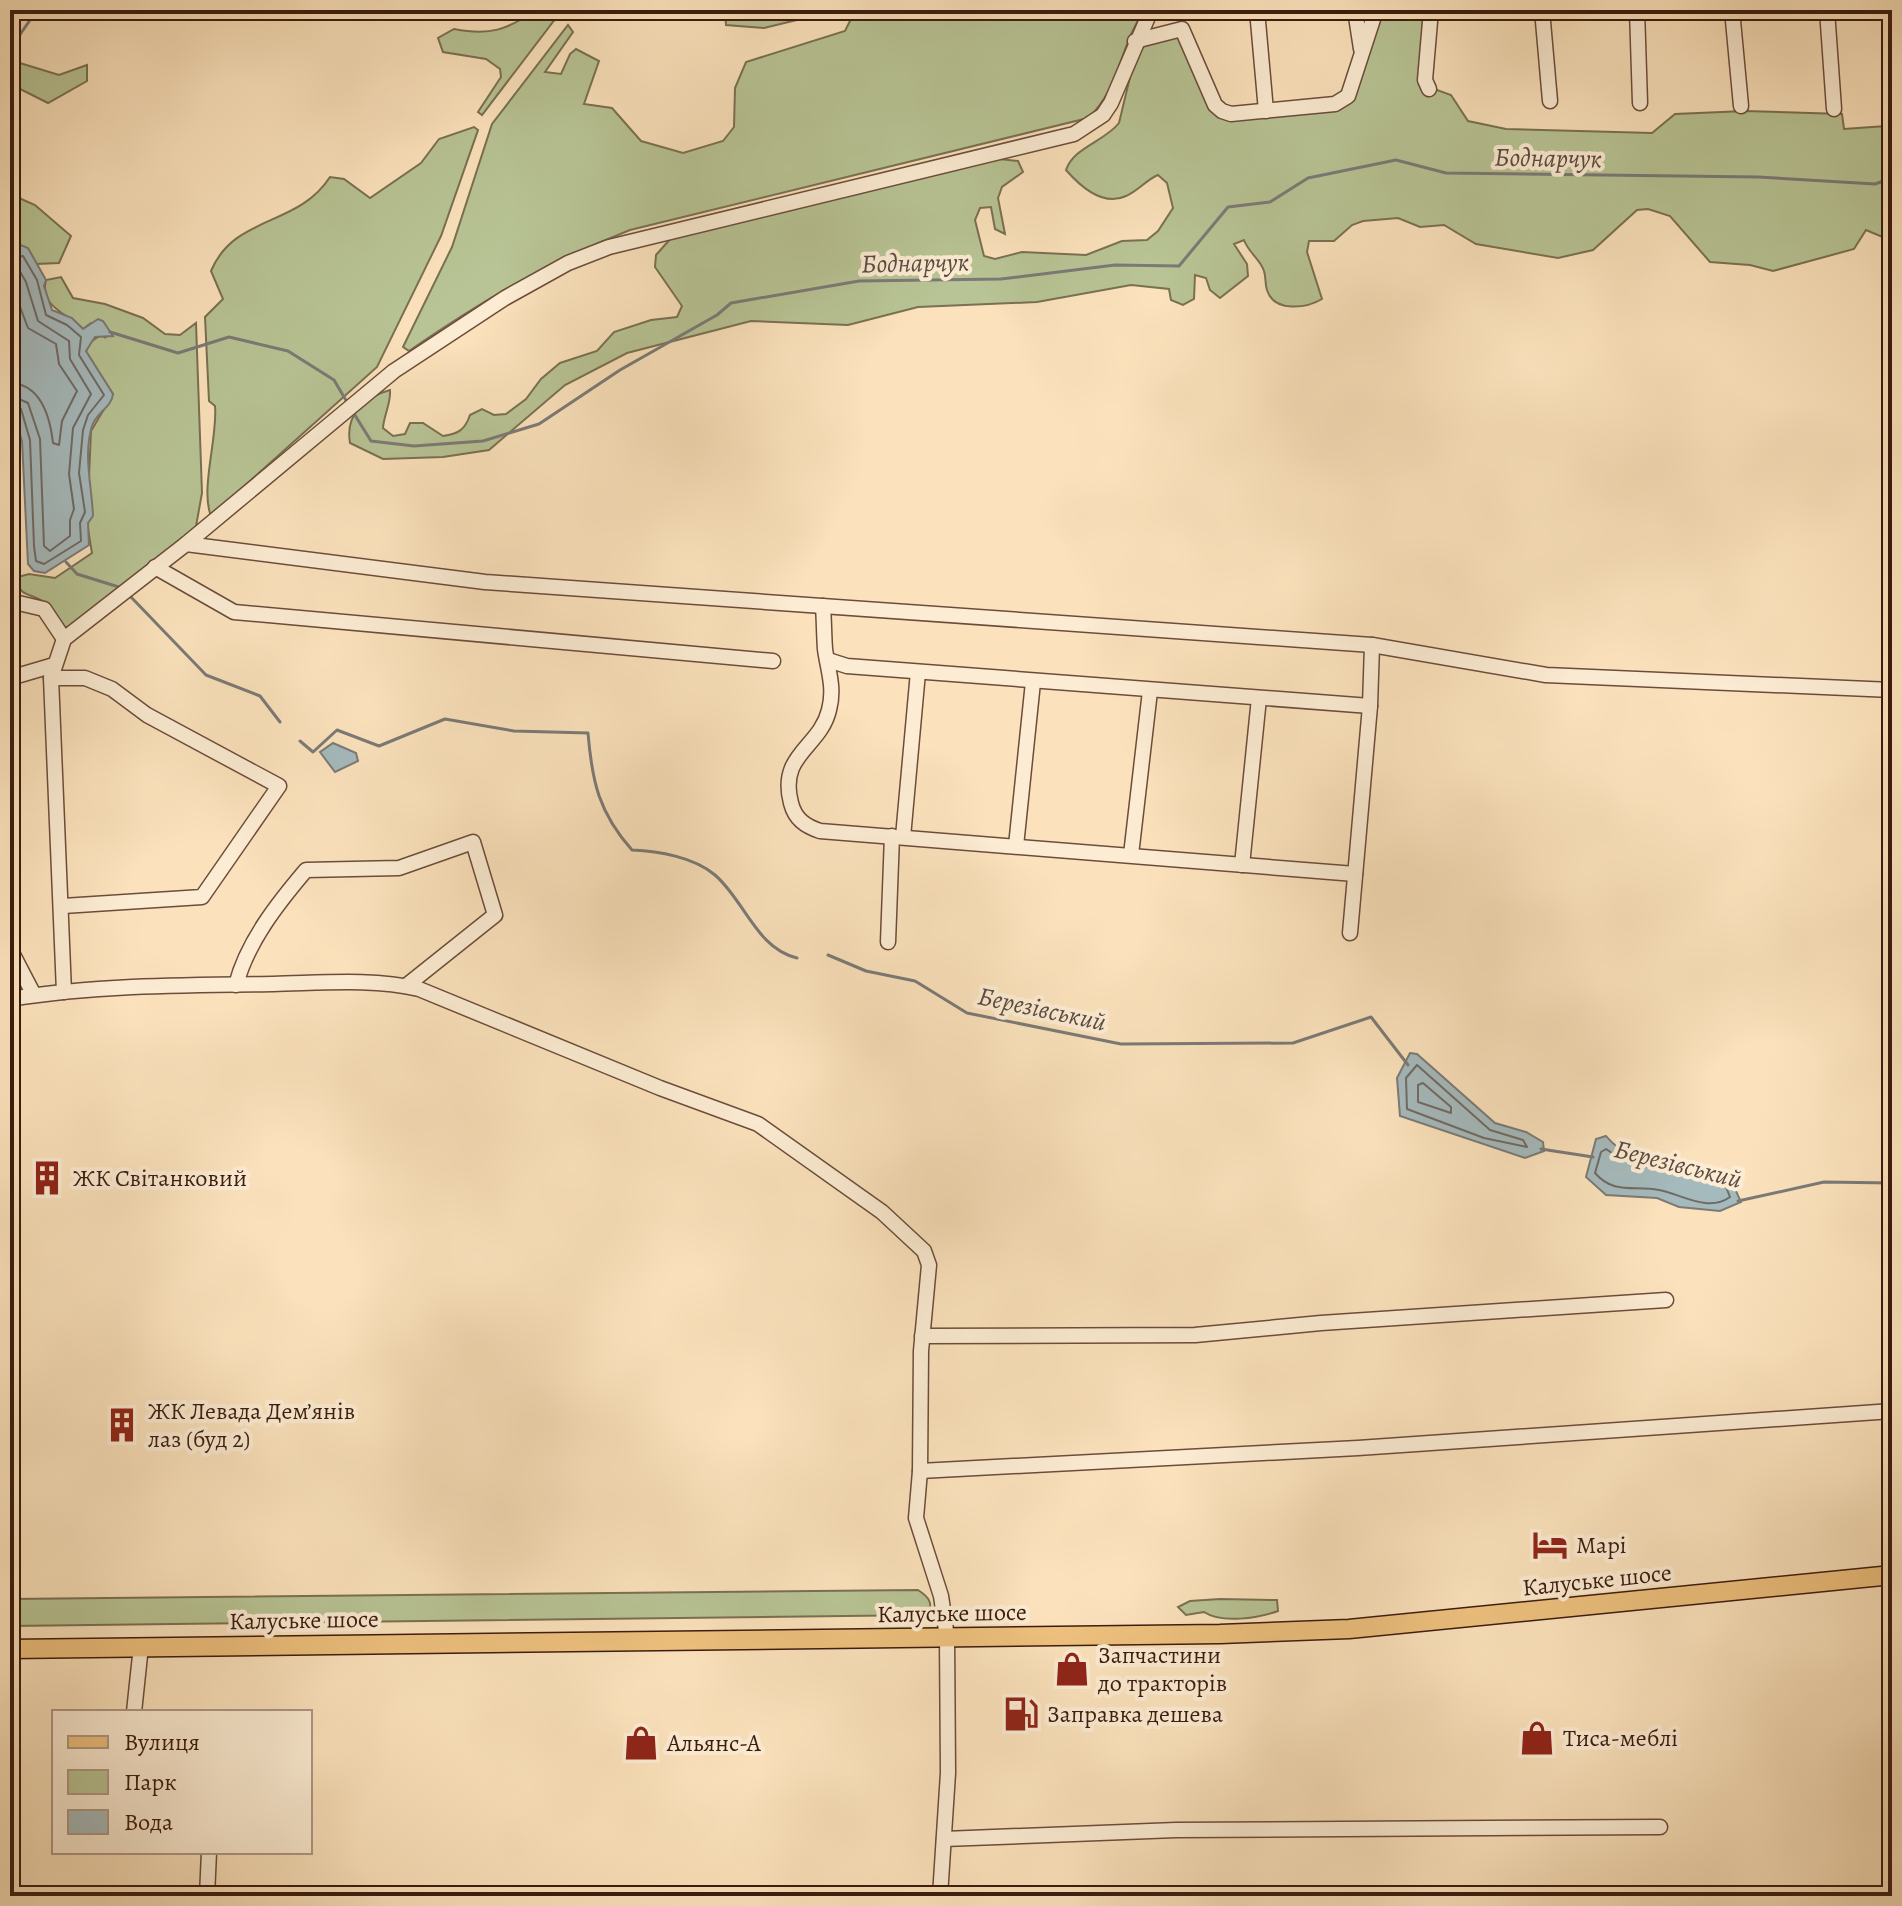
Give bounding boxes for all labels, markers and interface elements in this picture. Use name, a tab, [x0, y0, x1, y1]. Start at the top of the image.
water label: Боднарчук	[1494, 140, 1603, 176]
water label: Боднарчук	[861, 245, 970, 281]
water label: Березівський	[975, 978, 1109, 1040]
water label: Березівський	[1610, 1131, 1746, 1197]
building icon: ЖК Світанковий	[28, 1159, 66, 1197]
place label: ЖК Світанковий	[73, 1162, 247, 1194]
place label: ЖК Левада Дем’янів лаз (буд 2)	[148, 1395, 355, 1455]
building icon: ЖК Левада Дем’янів лаз (буд 2)	[103, 1406, 141, 1444]
hotel icon: Марі	[1531, 1526, 1569, 1564]
place label: Марі	[1576, 1529, 1627, 1561]
street label: Калуське шосе	[1521, 1556, 1673, 1604]
street label: Калуське шосе	[877, 1596, 1027, 1630]
street label: Калуське шосе	[229, 1603, 379, 1637]
place label: Запчастини до тракторів	[1097, 1639, 1227, 1699]
shop icon: Запчастини до тракторів	[1053, 1650, 1091, 1688]
fuel station icon: Заправка дешева	[1002, 1695, 1040, 1733]
place label: Заправка дешева	[1047, 1698, 1223, 1730]
legend	[52, 1710, 312, 1854]
shop icon: Тиса-меблі	[1518, 1719, 1556, 1757]
place label: Тиса-меблі	[1563, 1722, 1678, 1754]
shop icon: Альянс-А	[622, 1724, 660, 1762]
text: Вулиця	[124, 1726, 200, 1758]
place label: Альянс-А	[666, 1727, 762, 1759]
text: Парк	[124, 1766, 177, 1798]
text: Вода	[124, 1806, 173, 1838]

